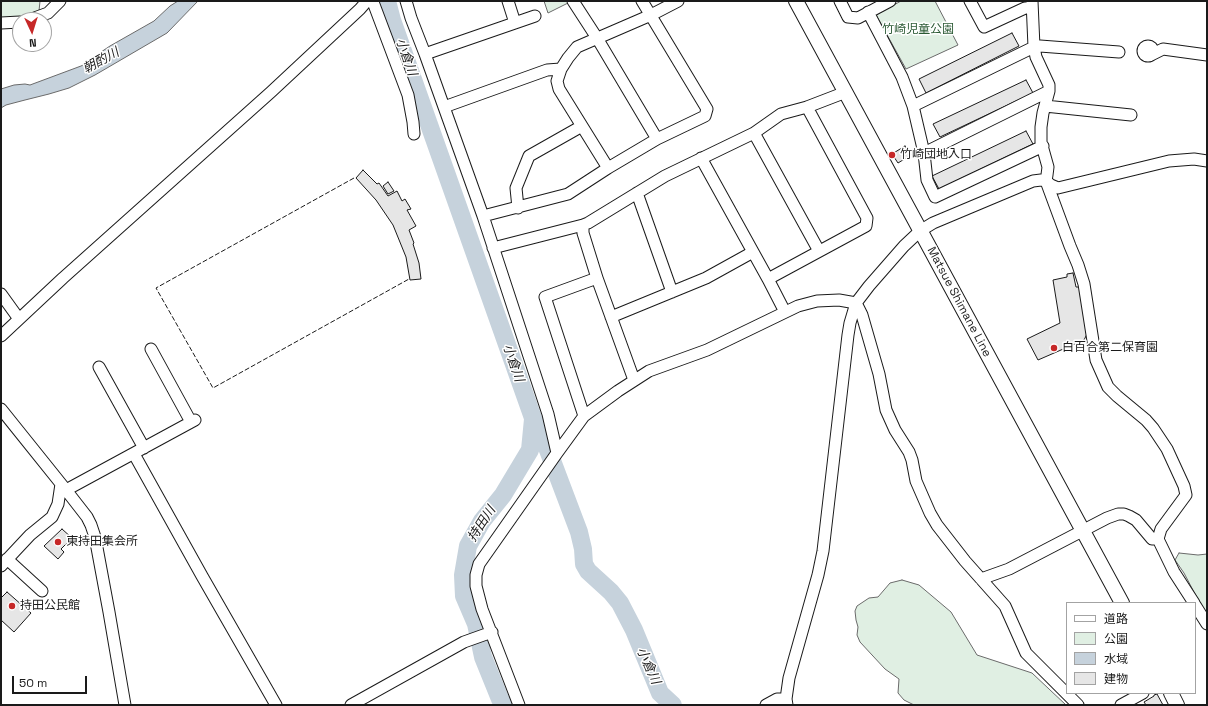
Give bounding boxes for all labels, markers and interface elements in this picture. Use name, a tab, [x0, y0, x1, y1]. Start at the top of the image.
north arrow	[12, 12, 52, 52]
park label: 竹崎児童公園	[882, 23, 954, 37]
text: N	[29, 36, 37, 50]
water label: 小倉川	[392, 36, 420, 78]
water label: 朝酌川	[80, 45, 122, 77]
place label: 竹崎団地入口	[900, 148, 972, 162]
marker: 竹崎団地入口	[887, 150, 897, 160]
street label: Matsue Shimane Line	[924, 244, 994, 360]
place label: 白百合第二保育園	[1062, 341, 1158, 355]
water label: 小倉川	[499, 342, 527, 384]
marker: 白百合第二保育園	[1049, 343, 1059, 353]
water label: 持田川	[465, 503, 499, 545]
place label: 東持田集会所	[66, 535, 138, 549]
marker: 東持田集会所	[53, 537, 63, 547]
place label: 持田公民館	[20, 599, 80, 613]
marker: 持田公民館	[7, 601, 17, 611]
legend	[1066, 602, 1196, 694]
text: 道路	[1104, 611, 1128, 627]
text: 公園	[1104, 631, 1128, 647]
water label: 小倉川	[633, 645, 663, 687]
text: 水域	[1104, 651, 1128, 667]
scale bar	[14, 668, 89, 694]
text: 建物	[1104, 671, 1128, 687]
text: 50 m	[19, 675, 47, 691]

